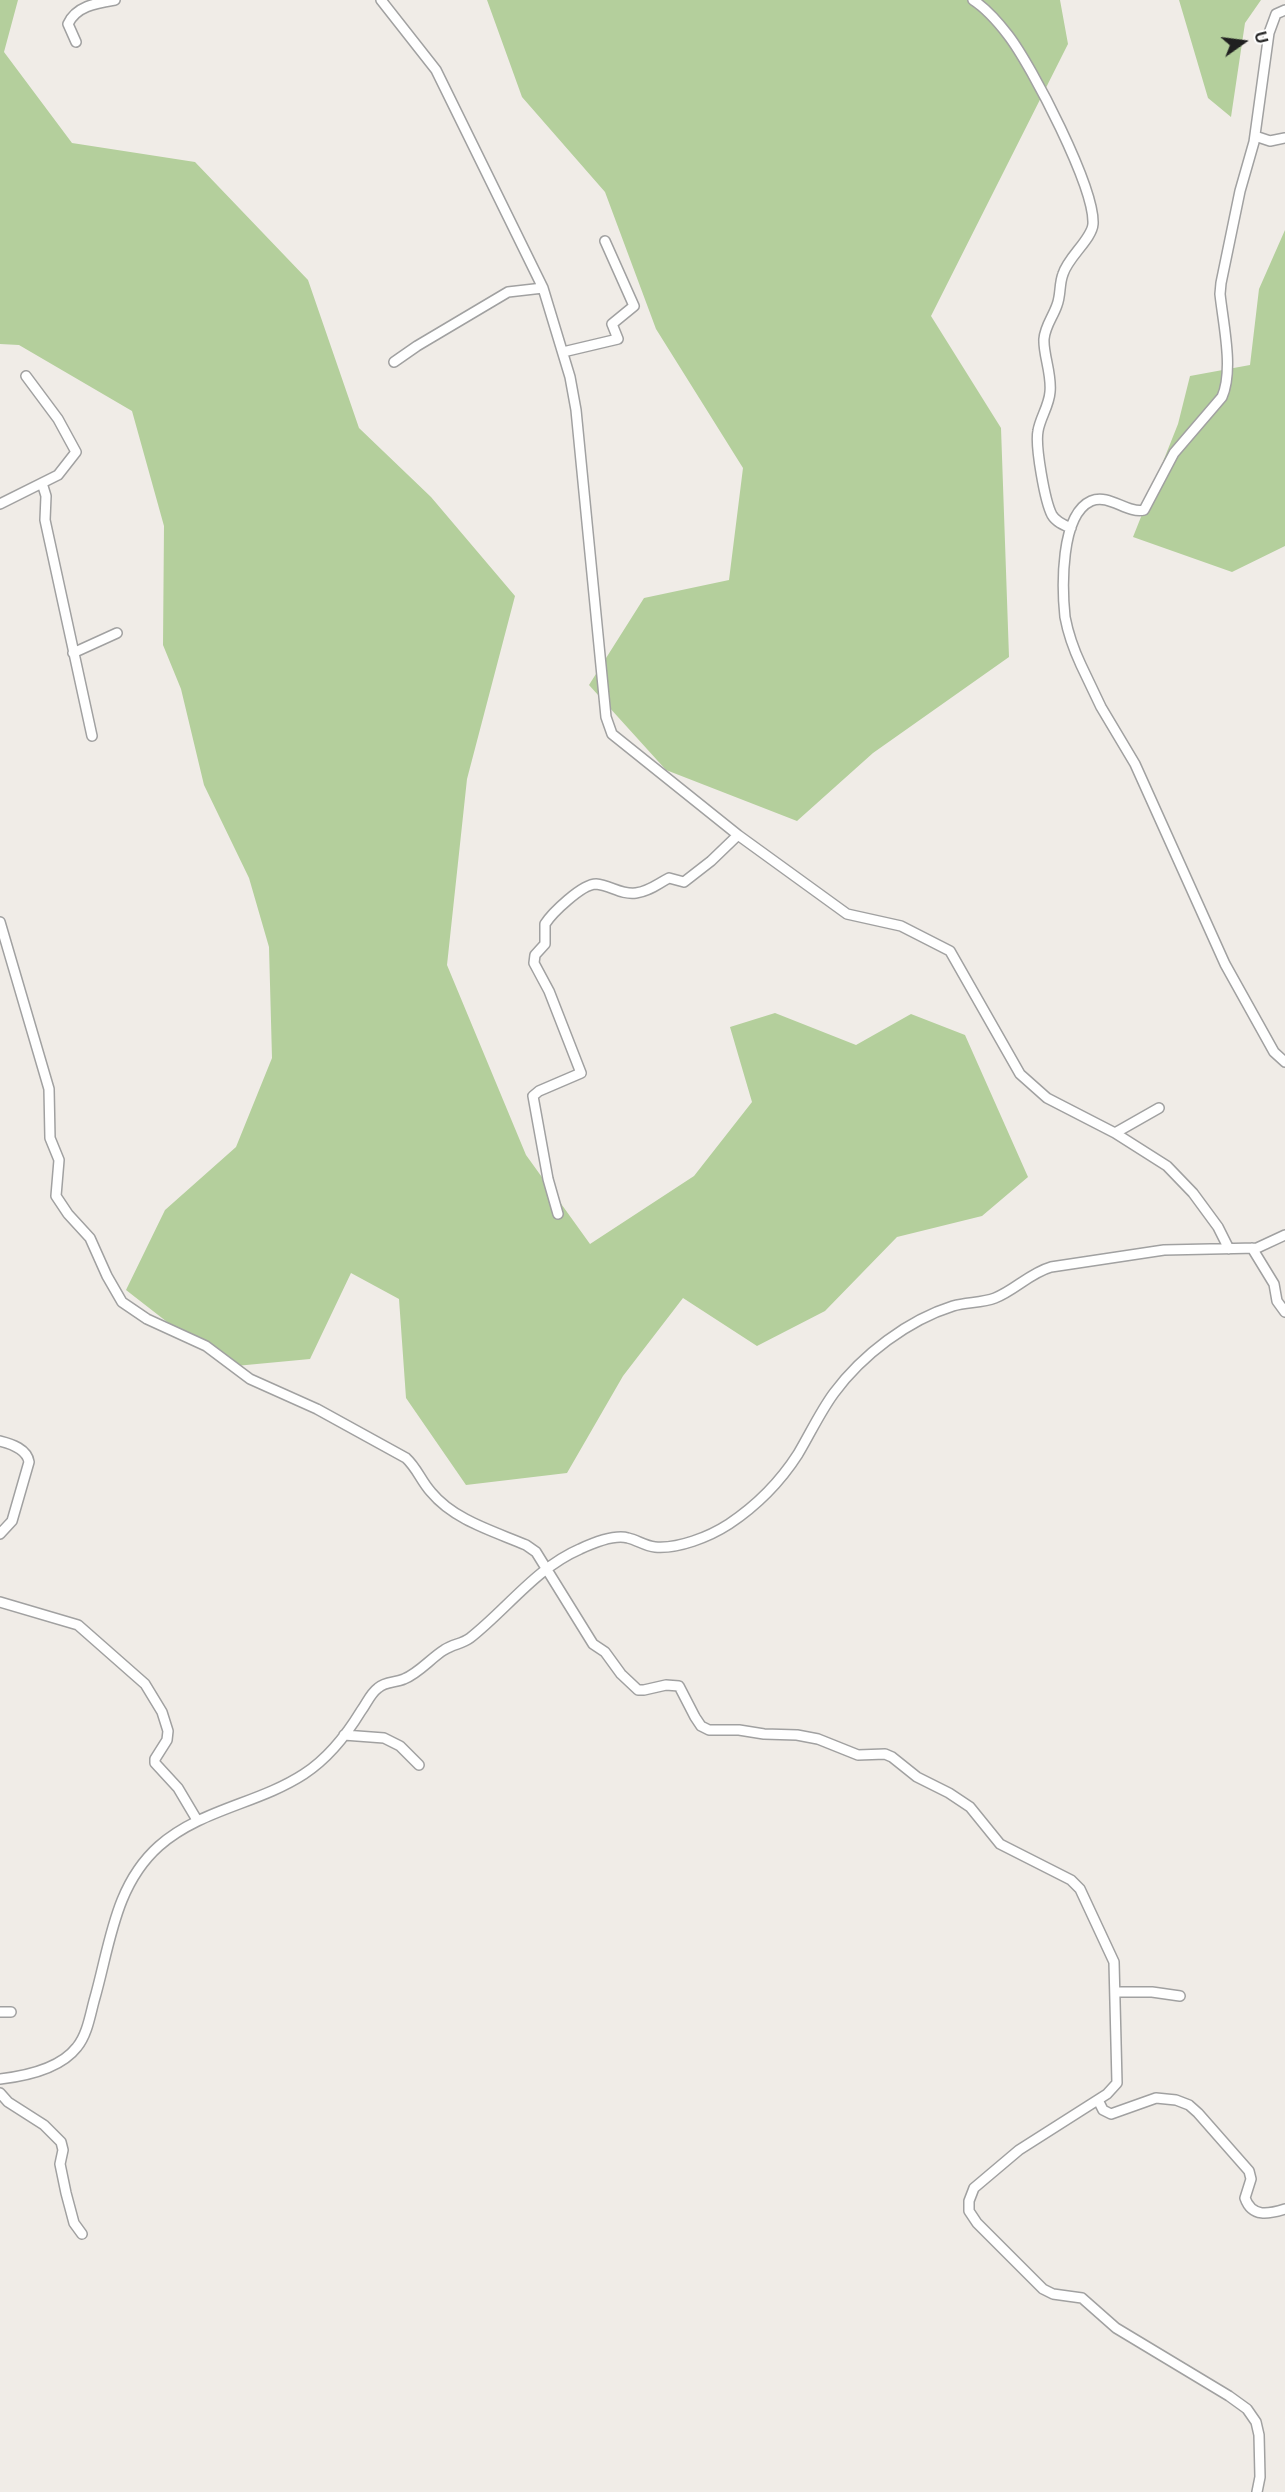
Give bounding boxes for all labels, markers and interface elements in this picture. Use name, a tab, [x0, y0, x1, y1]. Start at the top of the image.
north arrow	[1213, 12, 1273, 72]
text: U	[1251, 30, 1271, 45]

